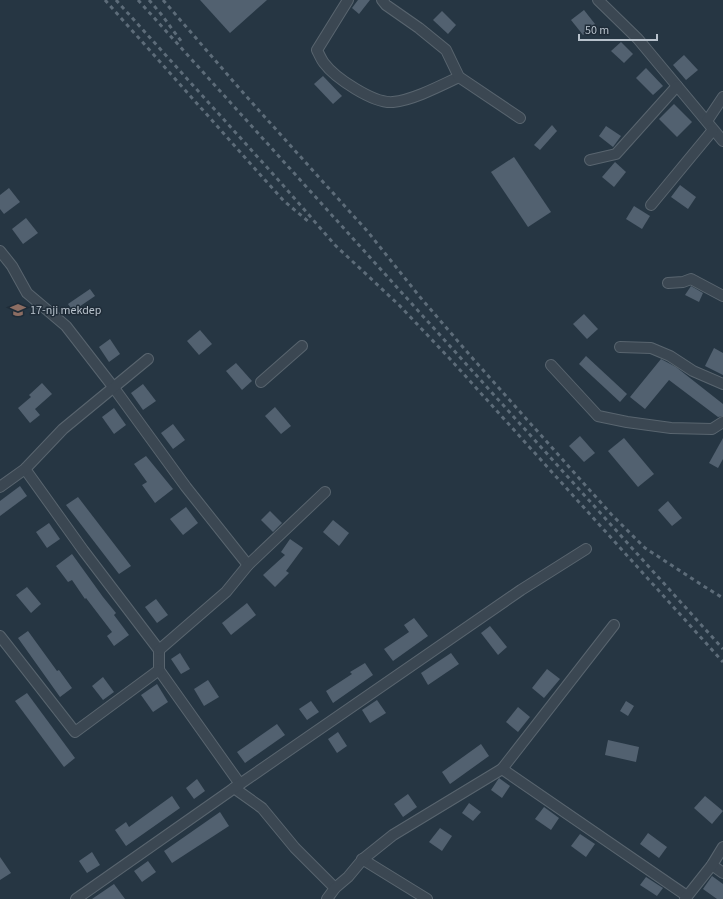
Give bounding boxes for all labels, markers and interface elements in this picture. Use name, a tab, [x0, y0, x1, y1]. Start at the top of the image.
scale bar	[579, 16, 657, 42]
text: 50 m	[585, 22, 609, 39]
school or university icon: 17-nji mekdep	[9, 301, 27, 319]
place label: 17-nji mekdep	[30, 302, 102, 319]

